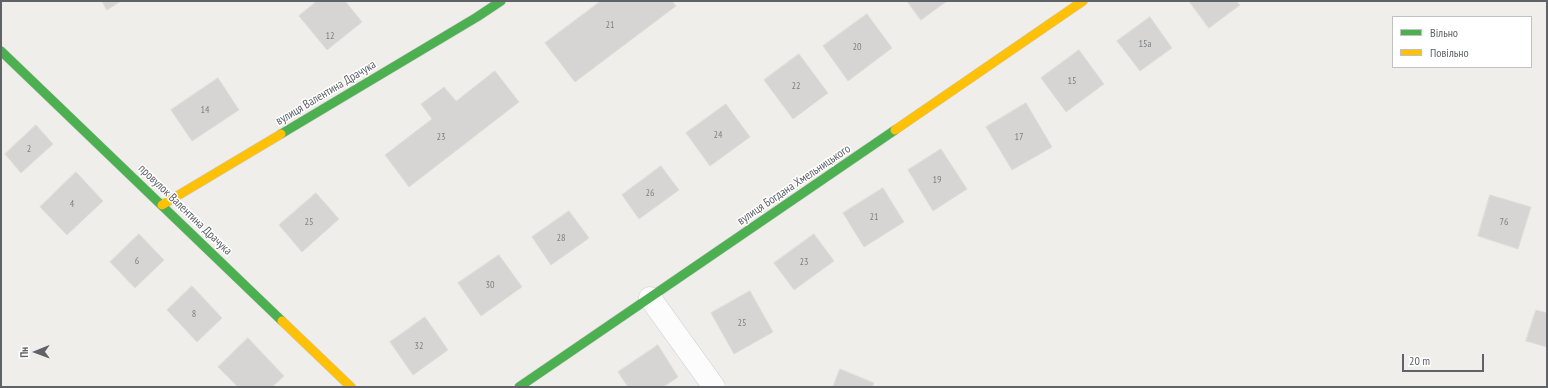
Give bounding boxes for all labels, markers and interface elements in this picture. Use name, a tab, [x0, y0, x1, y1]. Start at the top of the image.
legend	[1392, 16, 1532, 68]
house number: 21	[606, 19, 614, 31]
text: Вільно	[1430, 25, 1458, 40]
house number: 12	[326, 30, 334, 42]
house number: 15а	[1139, 38, 1151, 50]
house number: 20	[853, 41, 861, 53]
text: Повільно	[1430, 45, 1469, 60]
street label: вулиця Валентина Драчука	[273, 57, 379, 129]
house number: 15	[1068, 75, 1076, 87]
house number: 22	[792, 80, 800, 92]
house number: 14	[201, 104, 209, 116]
house number: 24	[714, 129, 722, 141]
house number: 23	[437, 131, 445, 143]
house number: 17	[1015, 131, 1023, 143]
street label: вулиця Богдана Хмельницького	[735, 142, 853, 228]
house number: 2	[27, 143, 31, 155]
street label: провулок Валентина Драчука	[135, 162, 235, 258]
house number: 19	[933, 174, 941, 186]
house number: 26	[646, 187, 654, 199]
house number: 4	[70, 198, 74, 210]
house number: 21	[870, 211, 878, 223]
house number: 25	[305, 216, 313, 228]
house number: 76	[1500, 216, 1508, 228]
house number: 28	[557, 232, 565, 244]
house number: 6	[135, 255, 139, 267]
house number: 23	[800, 256, 808, 268]
house number: 30	[486, 279, 494, 291]
house number: 8	[192, 308, 196, 320]
house number: 25	[738, 317, 746, 329]
north arrow	[16, 332, 56, 372]
house number: 32	[415, 340, 423, 352]
scale bar	[1404, 346, 1486, 372]
text: Пн	[17, 347, 31, 358]
text: 20 m	[1409, 353, 1430, 368]

